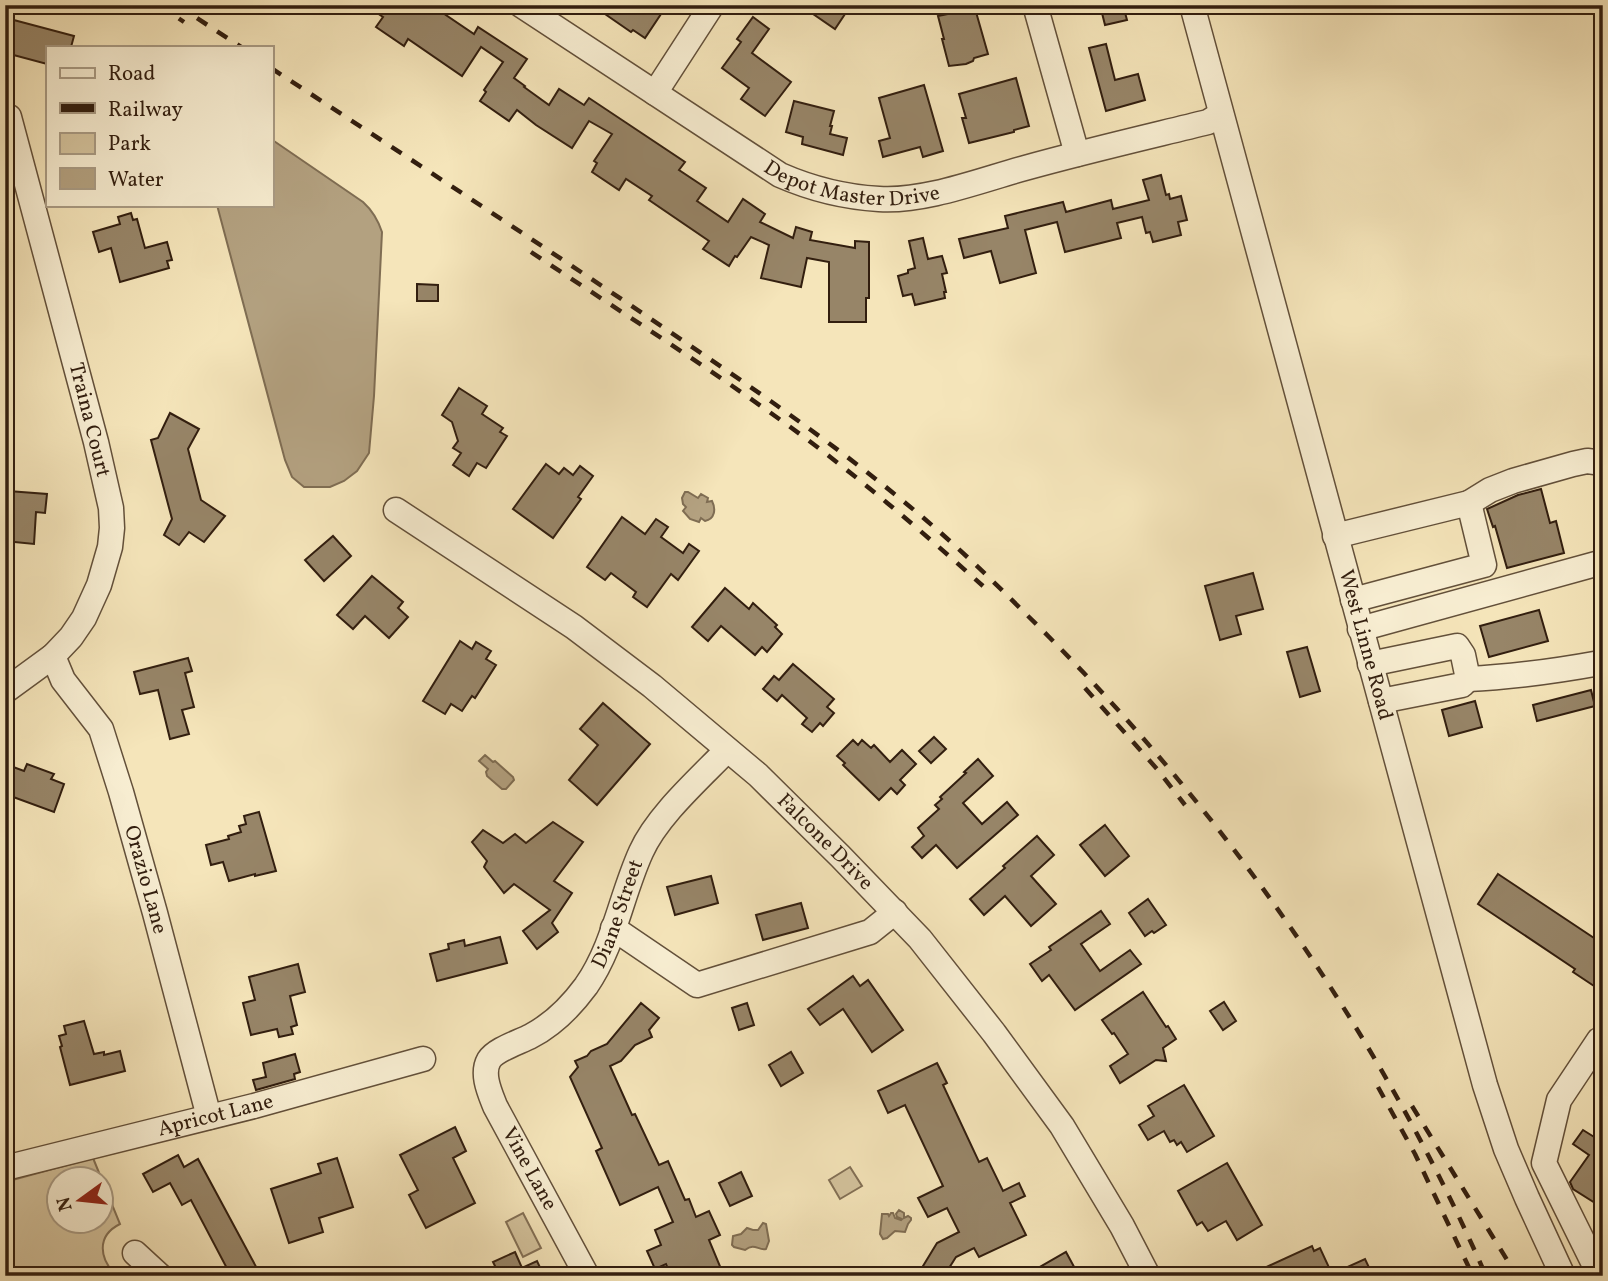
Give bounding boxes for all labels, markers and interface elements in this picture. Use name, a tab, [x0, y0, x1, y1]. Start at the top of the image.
legend	[46, 46, 273, 206]
text: Road	[108, 60, 155, 89]
text: Railway	[108, 96, 184, 125]
text: Park	[108, 130, 151, 159]
street label: Depot Master Drive	[758, 153, 943, 214]
text: Water	[108, 166, 164, 195]
street label: Traina Court	[61, 360, 117, 480]
street label: West Linne Road	[1331, 566, 1400, 723]
street label: Falcone Drive	[770, 787, 880, 897]
street label: Orazio Lane	[117, 822, 174, 937]
street label: Diane Street	[584, 855, 651, 973]
street label: Apricot Lane	[155, 1087, 277, 1144]
street label: Vine Lane	[494, 1122, 564, 1216]
north arrow	[46, 1166, 116, 1236]
text: N	[51, 1194, 80, 1214]

